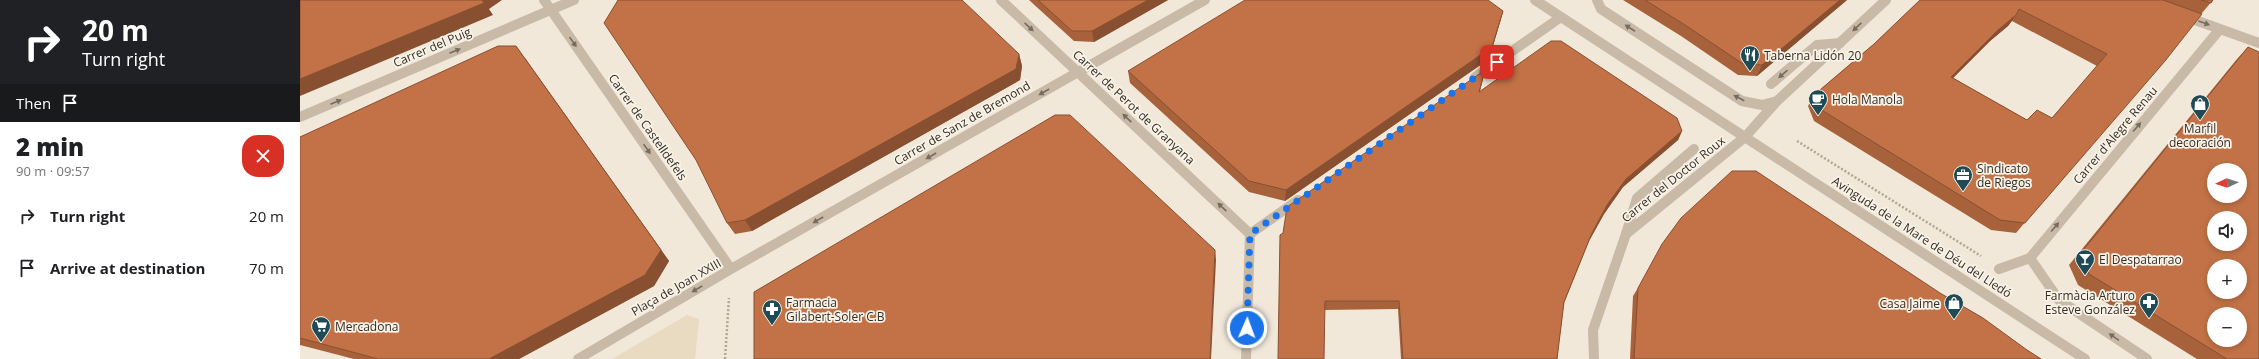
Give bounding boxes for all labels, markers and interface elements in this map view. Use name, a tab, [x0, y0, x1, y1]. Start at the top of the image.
text: 20 m	[82, 11, 149, 49]
icon: right	[16, 16, 68, 68]
one-way arrow	[2198, 20, 2210, 26]
one-way arrow	[1024, 22, 1035, 31]
one-way arrow	[1852, 22, 1862, 31]
street label: Carrer del Puig	[390, 23, 474, 71]
one-way arrow	[1625, 24, 1635, 32]
one-way arrow	[569, 37, 577, 47]
restaurant icon: Taberna Lidón 20	[1739, 44, 1761, 72]
pin	[1480, 45, 1514, 79]
street label: Carrer de Perot de Granyana	[1069, 46, 1199, 168]
text: Turn right	[82, 47, 165, 71]
one-way arrow	[450, 47, 462, 53]
place label: Taberna Lidón 20	[1764, 47, 1862, 64]
icon: arrive	[1486, 51, 1508, 73]
one-way arrow	[1778, 69, 1789, 78]
street label: Carrer de Castelldefels	[605, 70, 691, 184]
street label: Carrer de Sanz de Bremond	[891, 77, 1033, 169]
street label: Carrer d'Alegre Renau	[2069, 82, 2161, 188]
one-way arrow	[1038, 88, 1050, 95]
cafe icon: Hola Manola	[1807, 88, 1829, 116]
place label: Hola Manola	[1832, 91, 1903, 108]
icon: arrive	[59, 92, 81, 114]
text: Then	[16, 93, 51, 113]
shop icon: Marfil decoración	[2189, 93, 2211, 121]
one-way arrow	[1733, 95, 1745, 102]
one-way arrow	[330, 98, 342, 104]
one-way arrow	[1122, 113, 1132, 123]
place label: Marfil decoración	[2169, 120, 2231, 151]
one-way arrow	[2133, 122, 2142, 133]
text: 2 min	[16, 130, 84, 163]
street label: Carrer del Doctor Roux	[1618, 132, 1729, 226]
button: close	[242, 135, 284, 177]
one-way arrow	[643, 144, 651, 154]
one-way arrow	[925, 152, 937, 159]
place label: Sindicato de Riegos	[1977, 160, 2031, 191]
text: 90 m · 09:57	[16, 162, 90, 180]
north arrow	[2207, 163, 2247, 203]
map controls	[2207, 163, 2247, 347]
office icon: Sindicato de Riegos	[1952, 164, 1974, 192]
street label: Avinguda de la Mare de Déu del Lledó	[1829, 172, 2015, 302]
one-way arrow	[1217, 202, 1227, 212]
icon: right	[16, 205, 38, 227]
text: Turn right	[50, 206, 125, 226]
text: 20 m	[249, 206, 284, 226]
button: sound	[2207, 211, 2247, 251]
one-way arrow	[812, 216, 824, 223]
one-way arrow	[2050, 222, 2059, 233]
bar icon: El Despatarrao	[2074, 248, 2096, 276]
place label: El Despatarrao	[2099, 251, 2182, 268]
street label: Plaça de Joan XXIII	[628, 254, 724, 320]
icon: arrive	[16, 257, 38, 279]
text: Arrive at destination	[50, 258, 205, 278]
text: 70 m	[249, 258, 284, 278]
button: +	[2207, 259, 2247, 299]
one-way arrow	[691, 286, 703, 293]
place label: Farmàcia Arturo Esteve González	[2045, 287, 2135, 318]
pharmacy icon: Farmàcia Arturo Esteve González	[2138, 291, 2160, 319]
shop icon: Casa Jaime	[1943, 292, 1965, 320]
place label: Farmacia Gilabert-Soler C.B	[786, 294, 885, 325]
place label: Casa Jaime	[1880, 295, 1940, 312]
pharmacy icon: Farmacia Gilabert-Soler C.B	[761, 298, 783, 326]
position arrow	[1226, 307, 1268, 349]
button: −	[2207, 307, 2247, 347]
supermarket icon: Mercadona	[310, 315, 332, 343]
place label: Mercadona	[335, 318, 398, 335]
one-way arrow	[2109, 333, 2120, 341]

